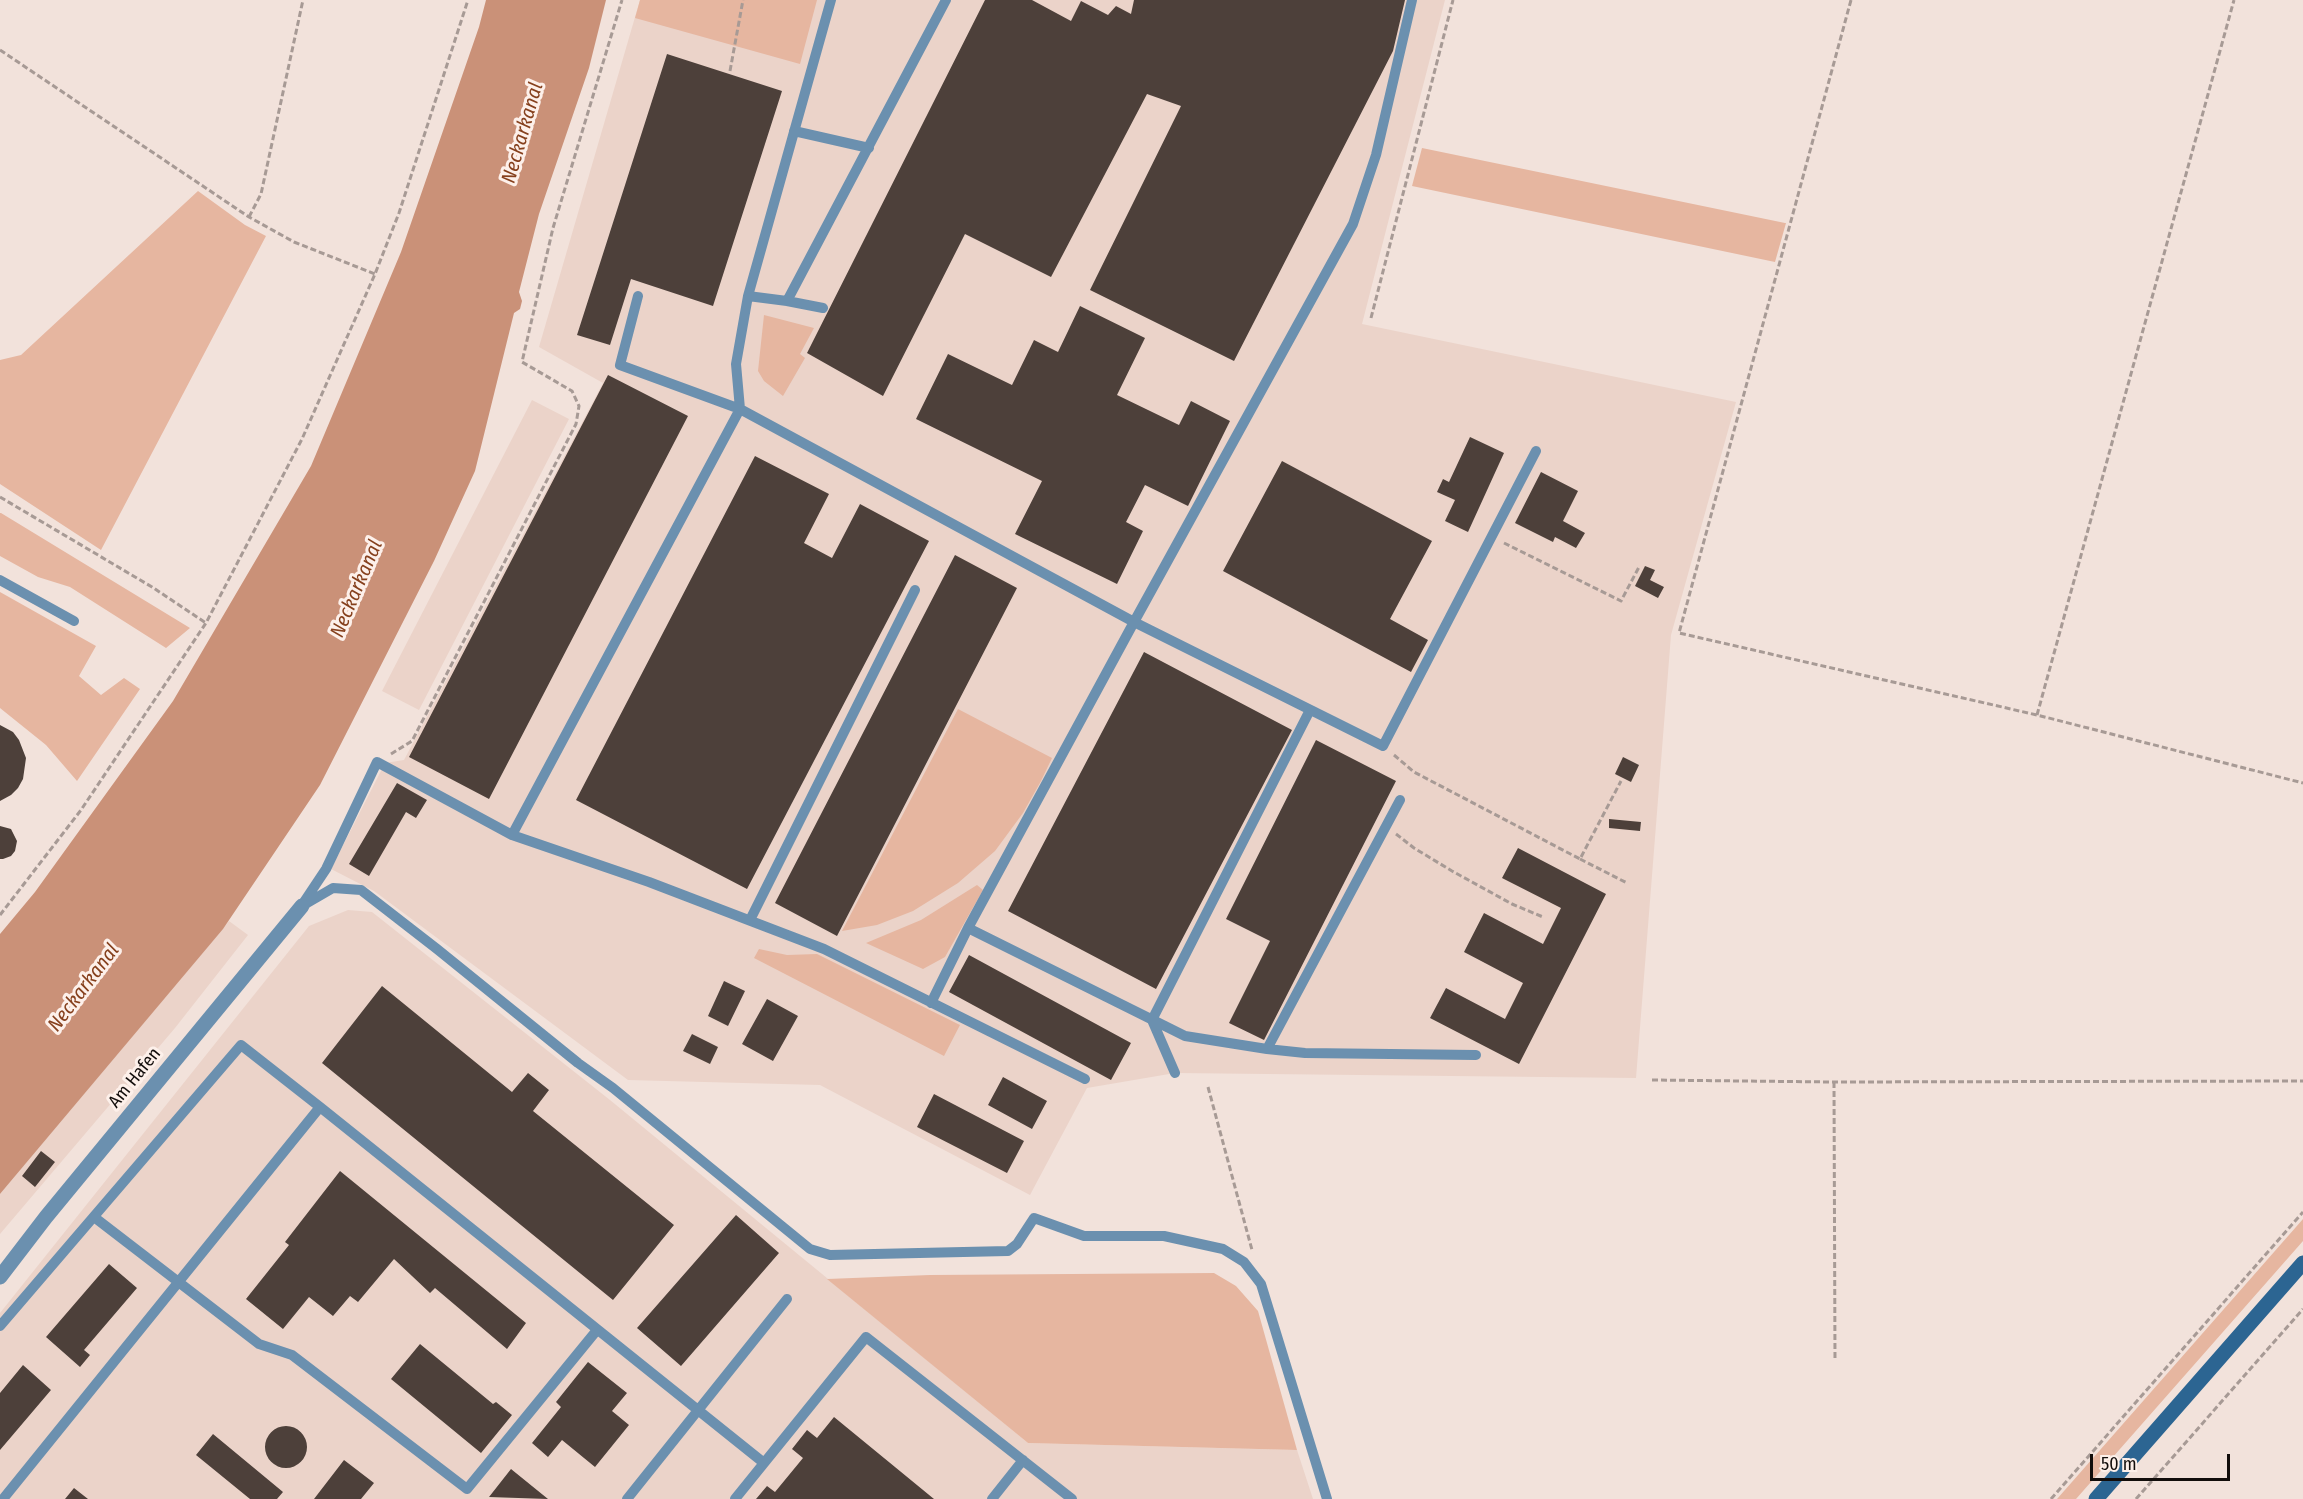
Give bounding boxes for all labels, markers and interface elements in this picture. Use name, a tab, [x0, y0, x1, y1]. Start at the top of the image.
water label: Neckarkanal	[497, 80, 549, 186]
water label: Neckarkanal	[326, 537, 388, 641]
water label: Neckarkanal	[43, 939, 125, 1037]
street label: Am Hafen	[104, 1044, 166, 1112]
scale bar	[2093, 1442, 2232, 1480]
text: 50 m	[2101, 1453, 2137, 1475]

